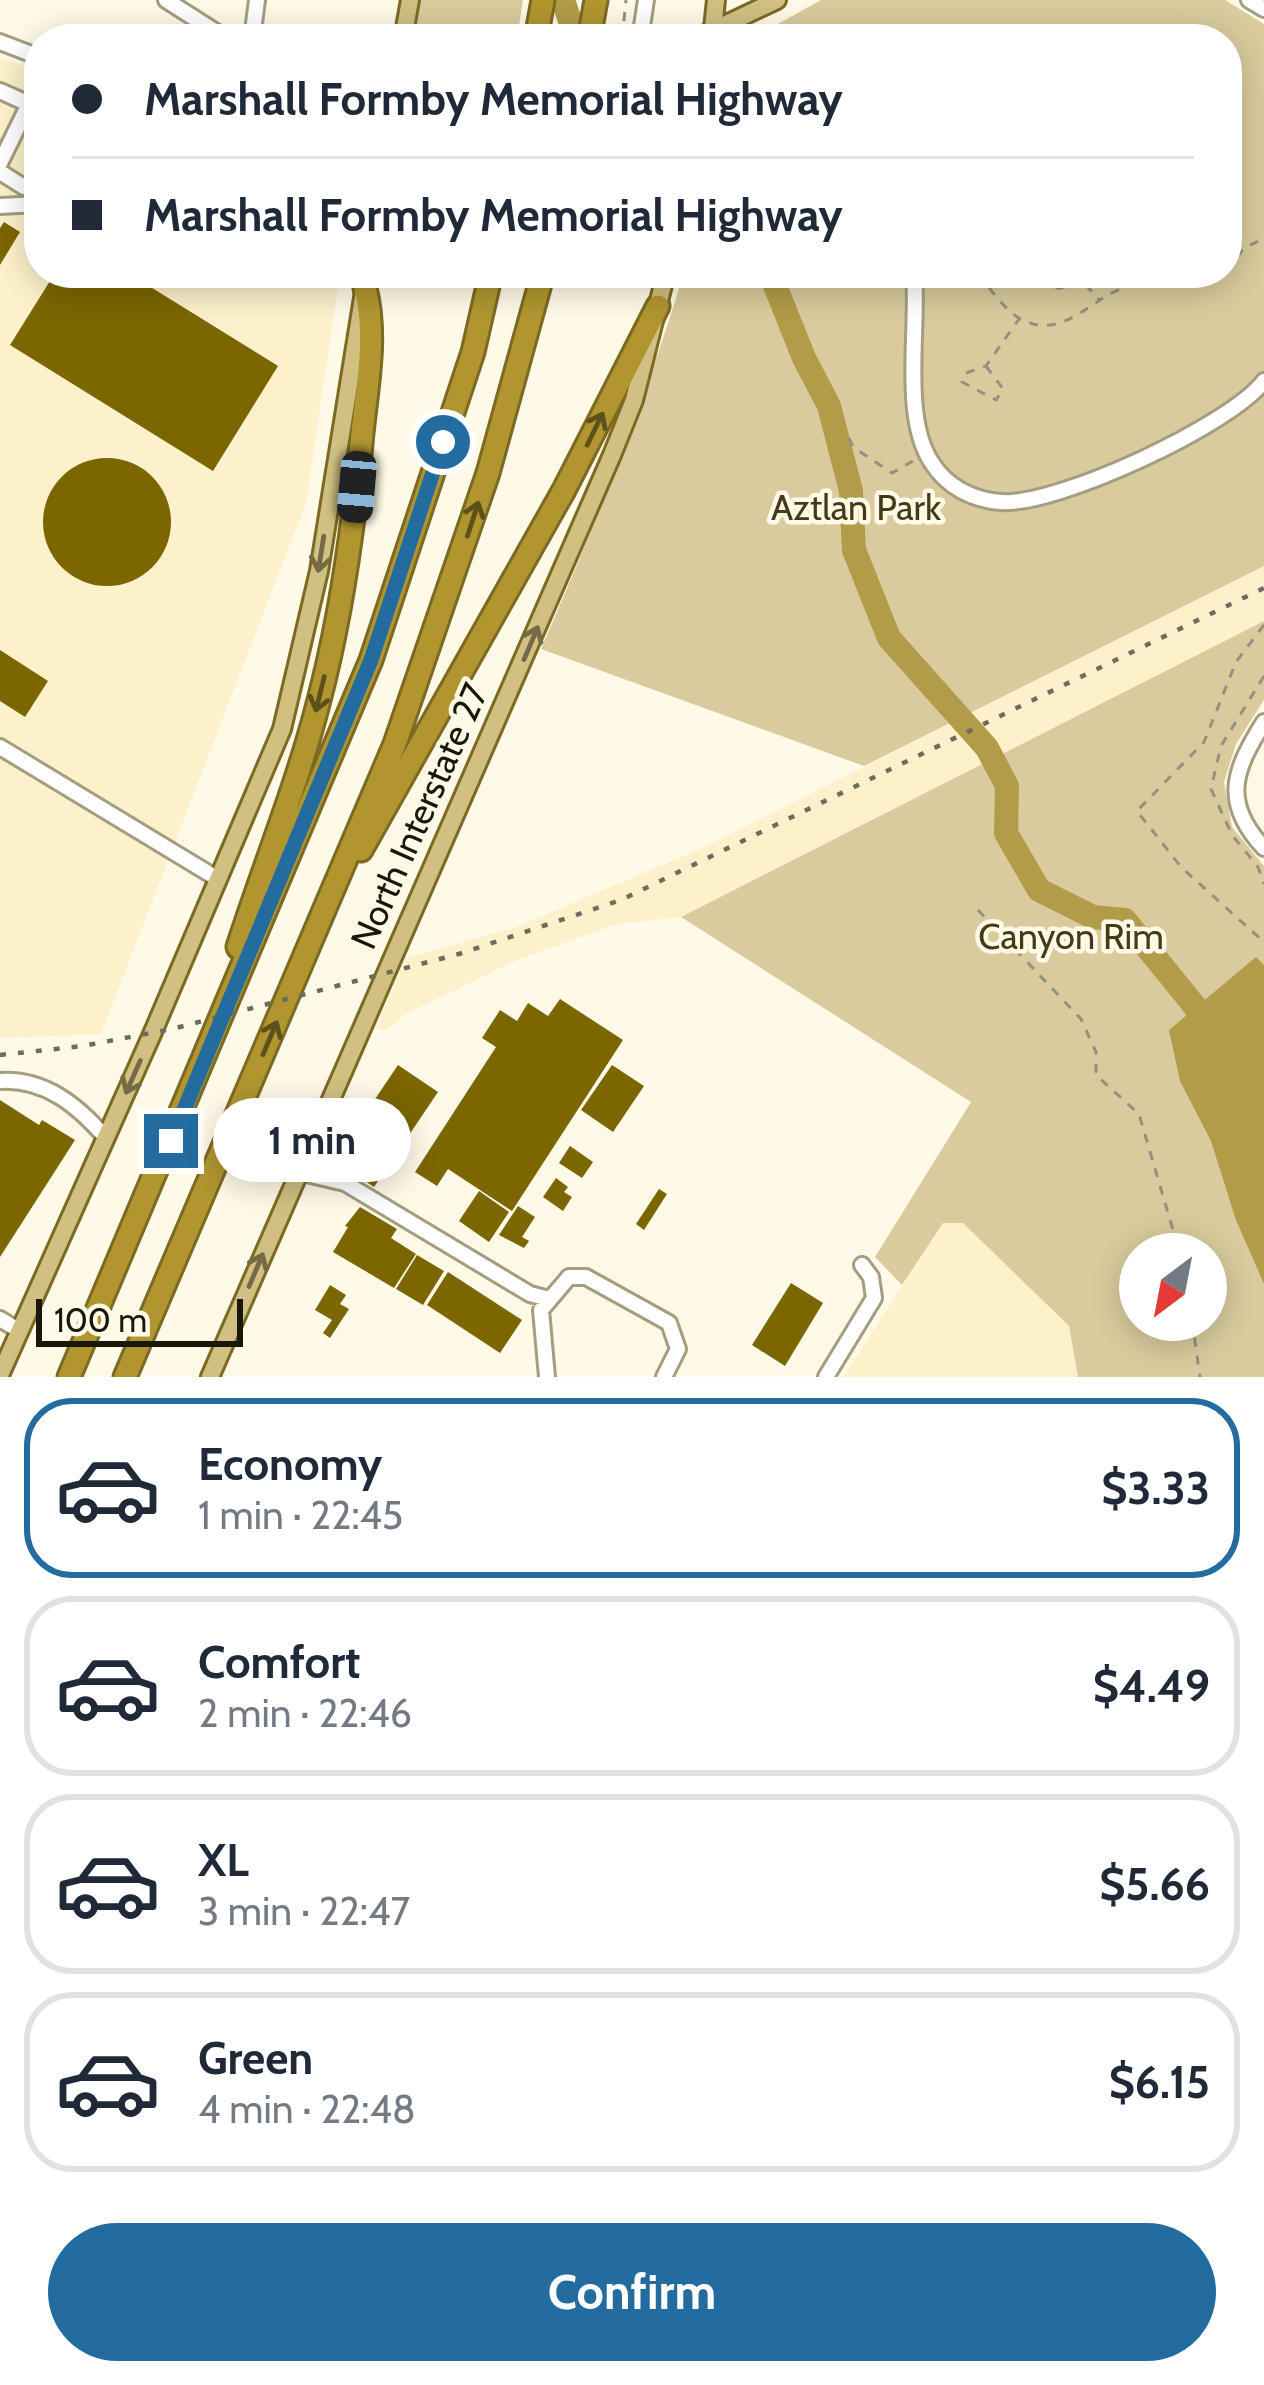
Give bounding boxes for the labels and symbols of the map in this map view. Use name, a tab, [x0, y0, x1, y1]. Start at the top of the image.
one-way arrow	[585, 412, 608, 447]
route start	[416, 415, 470, 469]
car	[336, 450, 378, 524]
park label: Aztlan Park	[771, 485, 942, 529]
one-way arrow	[464, 501, 486, 539]
one-way arrow	[309, 534, 332, 573]
one-way arrow	[522, 626, 543, 663]
one-way arrow	[308, 674, 330, 712]
street label: North Interstate 27	[341, 677, 497, 955]
park label: Canyon Rim	[978, 914, 1164, 958]
one-way arrow	[260, 1020, 282, 1056]
one-way arrow	[121, 1059, 143, 1095]
callout: 1 min	[213, 1099, 411, 1183]
route end	[144, 1114, 198, 1168]
north arrow	[1119, 1233, 1227, 1341]
one-way arrow	[247, 1252, 268, 1289]
scale bar	[36, 1293, 243, 1346]

